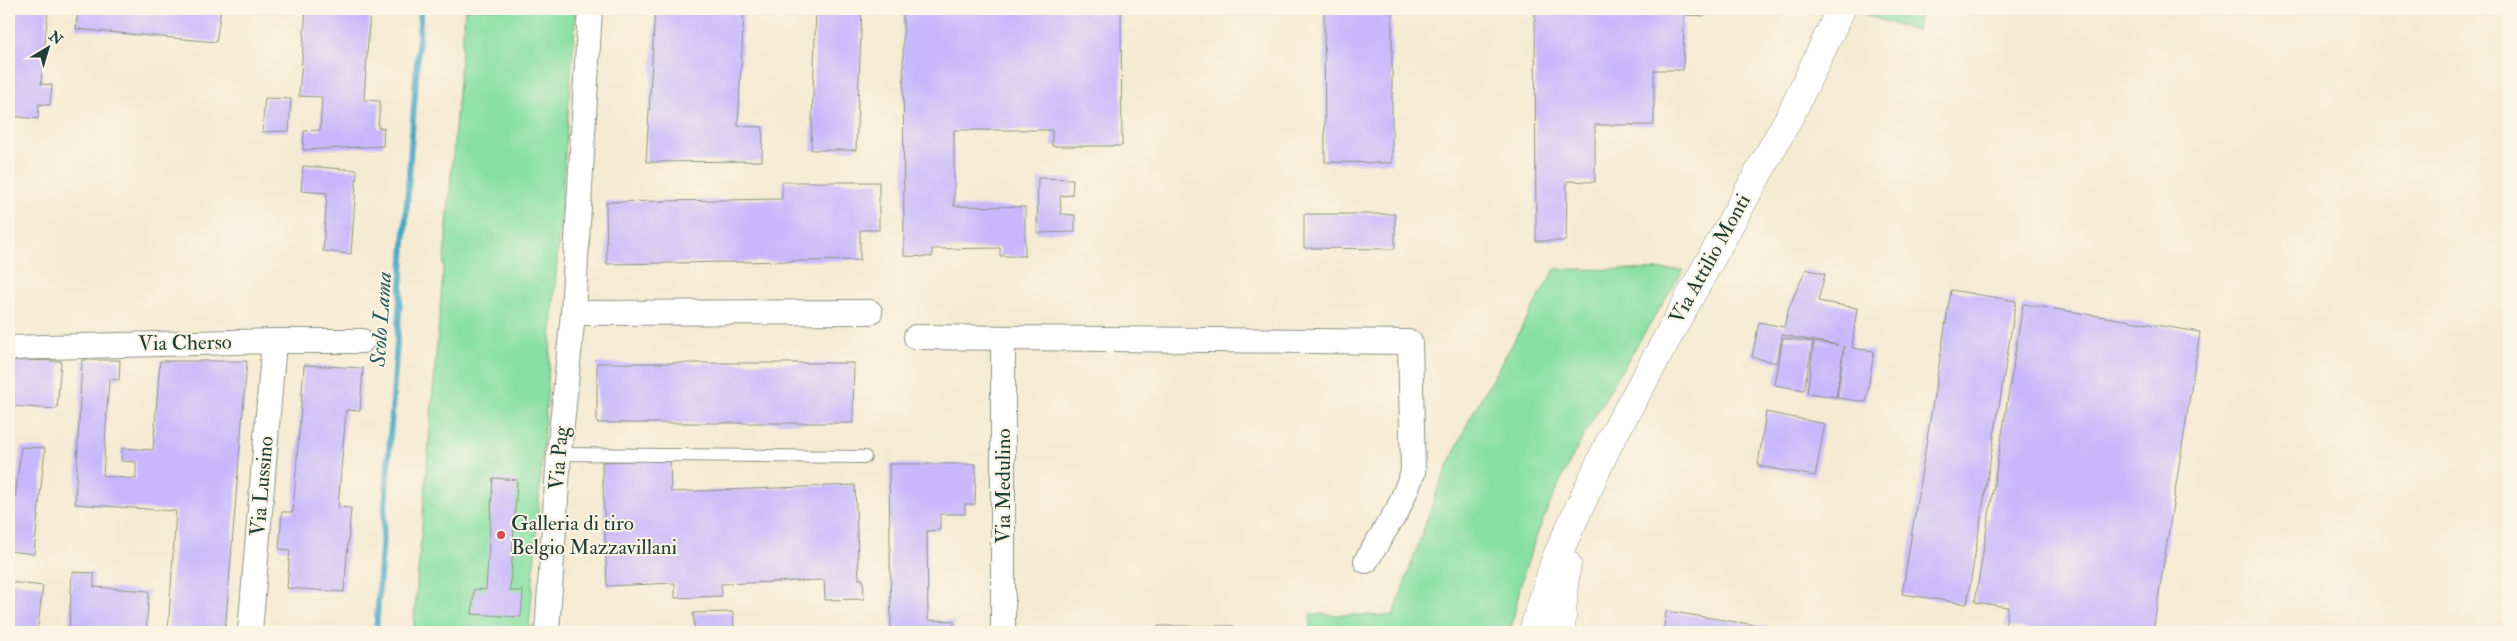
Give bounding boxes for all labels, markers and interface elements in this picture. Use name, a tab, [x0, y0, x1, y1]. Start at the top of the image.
north arrow	[22, 22, 72, 72]
text: N	[45, 27, 66, 49]
street label: Via Attilio Monti	[1663, 189, 1757, 329]
water label: Scolo Lama	[364, 271, 398, 368]
street label: Via Cherso	[138, 329, 232, 357]
street label: Via Pag	[543, 424, 575, 491]
street label: Via Medulino	[990, 428, 1017, 544]
street label: Via Lussino	[244, 435, 280, 537]
place label: Galleria di tiro Belgio Mazzavillani	[511, 510, 678, 561]
marker: Galleria di tiro Belgio Mazzavillani	[495, 529, 507, 541]

